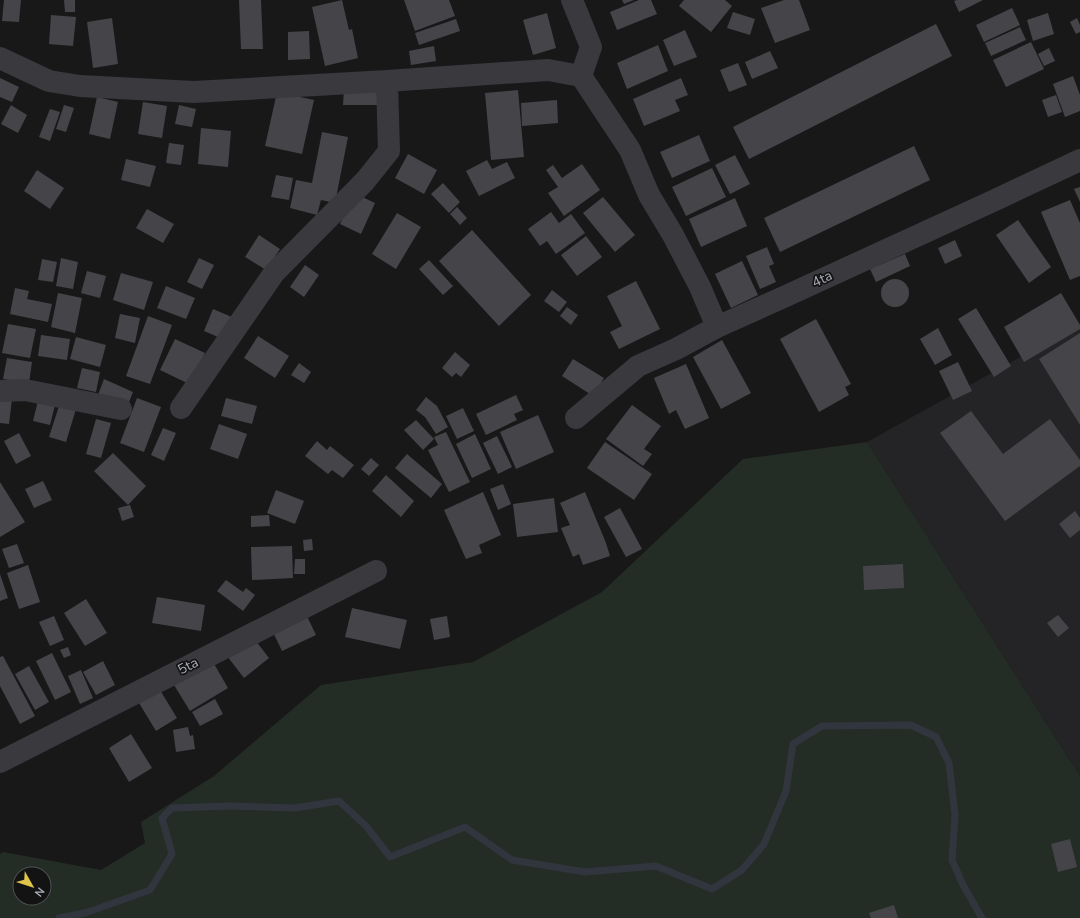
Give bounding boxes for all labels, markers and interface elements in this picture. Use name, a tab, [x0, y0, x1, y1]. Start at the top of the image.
street label: 4ta	[809, 266, 835, 292]
street label: 5ta	[174, 653, 202, 679]
north arrow	[12, 866, 52, 906]
text: N	[31, 884, 48, 900]

